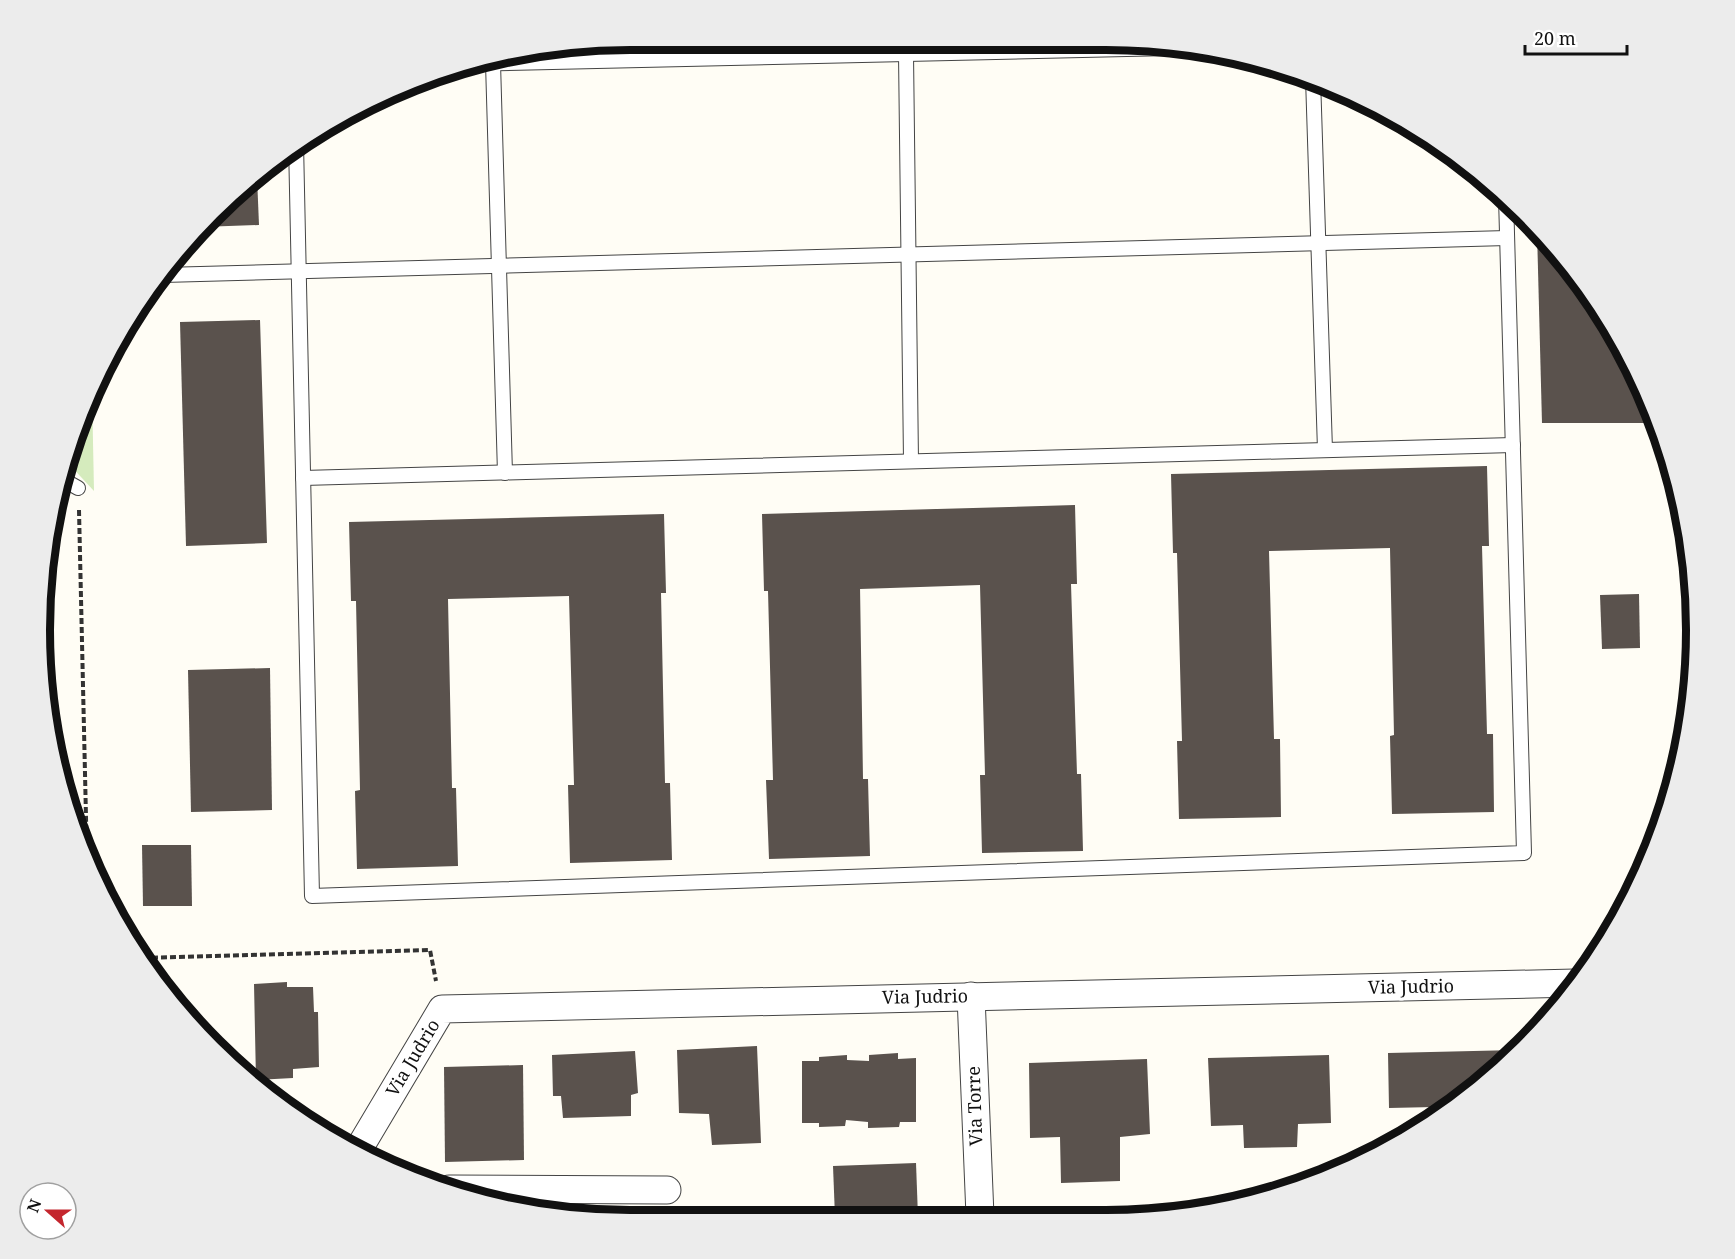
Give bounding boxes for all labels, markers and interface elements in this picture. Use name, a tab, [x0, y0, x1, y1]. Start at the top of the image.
scale bar	[1525, 18, 1627, 56]
text: 20 m	[1534, 26, 1576, 50]
street label: Via Judrio	[1368, 973, 1454, 999]
street label: Via Judrio	[882, 983, 968, 1009]
street label: Via Judrio	[380, 1014, 445, 1101]
street label: Via Torre	[961, 1066, 987, 1146]
north arrow	[18, 1181, 78, 1241]
text: N	[21, 1195, 47, 1215]

